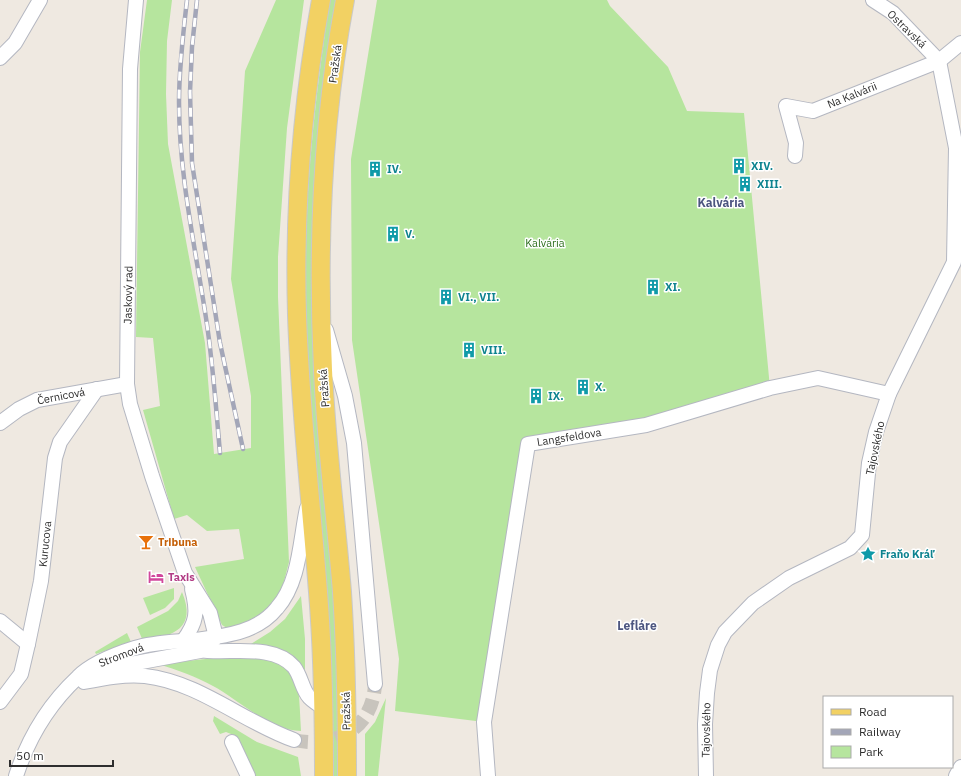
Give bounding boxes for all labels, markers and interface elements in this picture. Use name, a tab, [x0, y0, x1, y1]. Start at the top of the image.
street label: Ostravská	[884, 7, 930, 51]
street label: Pražská	[325, 44, 345, 84]
street label: Na Kalvárii	[825, 79, 879, 111]
building icon: XIV.	[730, 157, 748, 175]
place label: XIV.	[751, 159, 773, 173]
building icon: IV.	[366, 160, 384, 178]
place label: IV.	[387, 162, 402, 176]
building icon: XIII.	[736, 175, 754, 193]
place label: XIII.	[757, 177, 782, 191]
district label: Kalvária	[698, 195, 745, 210]
building icon: V.	[384, 225, 402, 243]
place label: V.	[405, 227, 415, 241]
park label: Kalvária	[525, 236, 565, 250]
street label: Jaskový rad	[120, 266, 136, 324]
building icon: XI.	[644, 278, 662, 296]
place label: XI.	[665, 280, 681, 294]
building icon: VI., VII.	[437, 288, 455, 306]
place label: VI., VII.	[458, 290, 499, 304]
building icon: VIII.	[460, 341, 478, 359]
place label: VIII.	[481, 343, 506, 357]
street label: Pražská	[316, 368, 332, 408]
building icon: X.	[574, 378, 592, 396]
place label: X.	[595, 380, 606, 394]
street label: Černicová	[36, 384, 86, 408]
building icon: IX.	[527, 387, 545, 405]
place label: IX.	[548, 389, 564, 403]
street label: Tajovského	[862, 420, 888, 476]
street label: Langsfeldova	[536, 425, 602, 449]
street label: Kurucova	[36, 520, 54, 568]
bar icon: Tribuna	[137, 533, 155, 551]
place label: Tribuna	[158, 535, 198, 549]
place icon: Fraňo Kráľ	[859, 545, 877, 563]
place label: Fraňo Kráľ	[880, 547, 935, 561]
hotel icon: Taxis	[147, 568, 165, 586]
place label: Taxis	[168, 570, 195, 584]
district label: Lefláre	[617, 618, 657, 633]
street label: Stromová	[96, 640, 146, 670]
street label: Pražská	[339, 692, 353, 730]
legend	[823, 696, 953, 768]
street label: Tajovského	[699, 702, 713, 758]
text: Road	[859, 704, 887, 719]
text: Railway	[859, 724, 901, 739]
scale bar	[10, 742, 113, 768]
text: Park	[859, 744, 884, 759]
text: 50 m	[16, 748, 44, 763]

